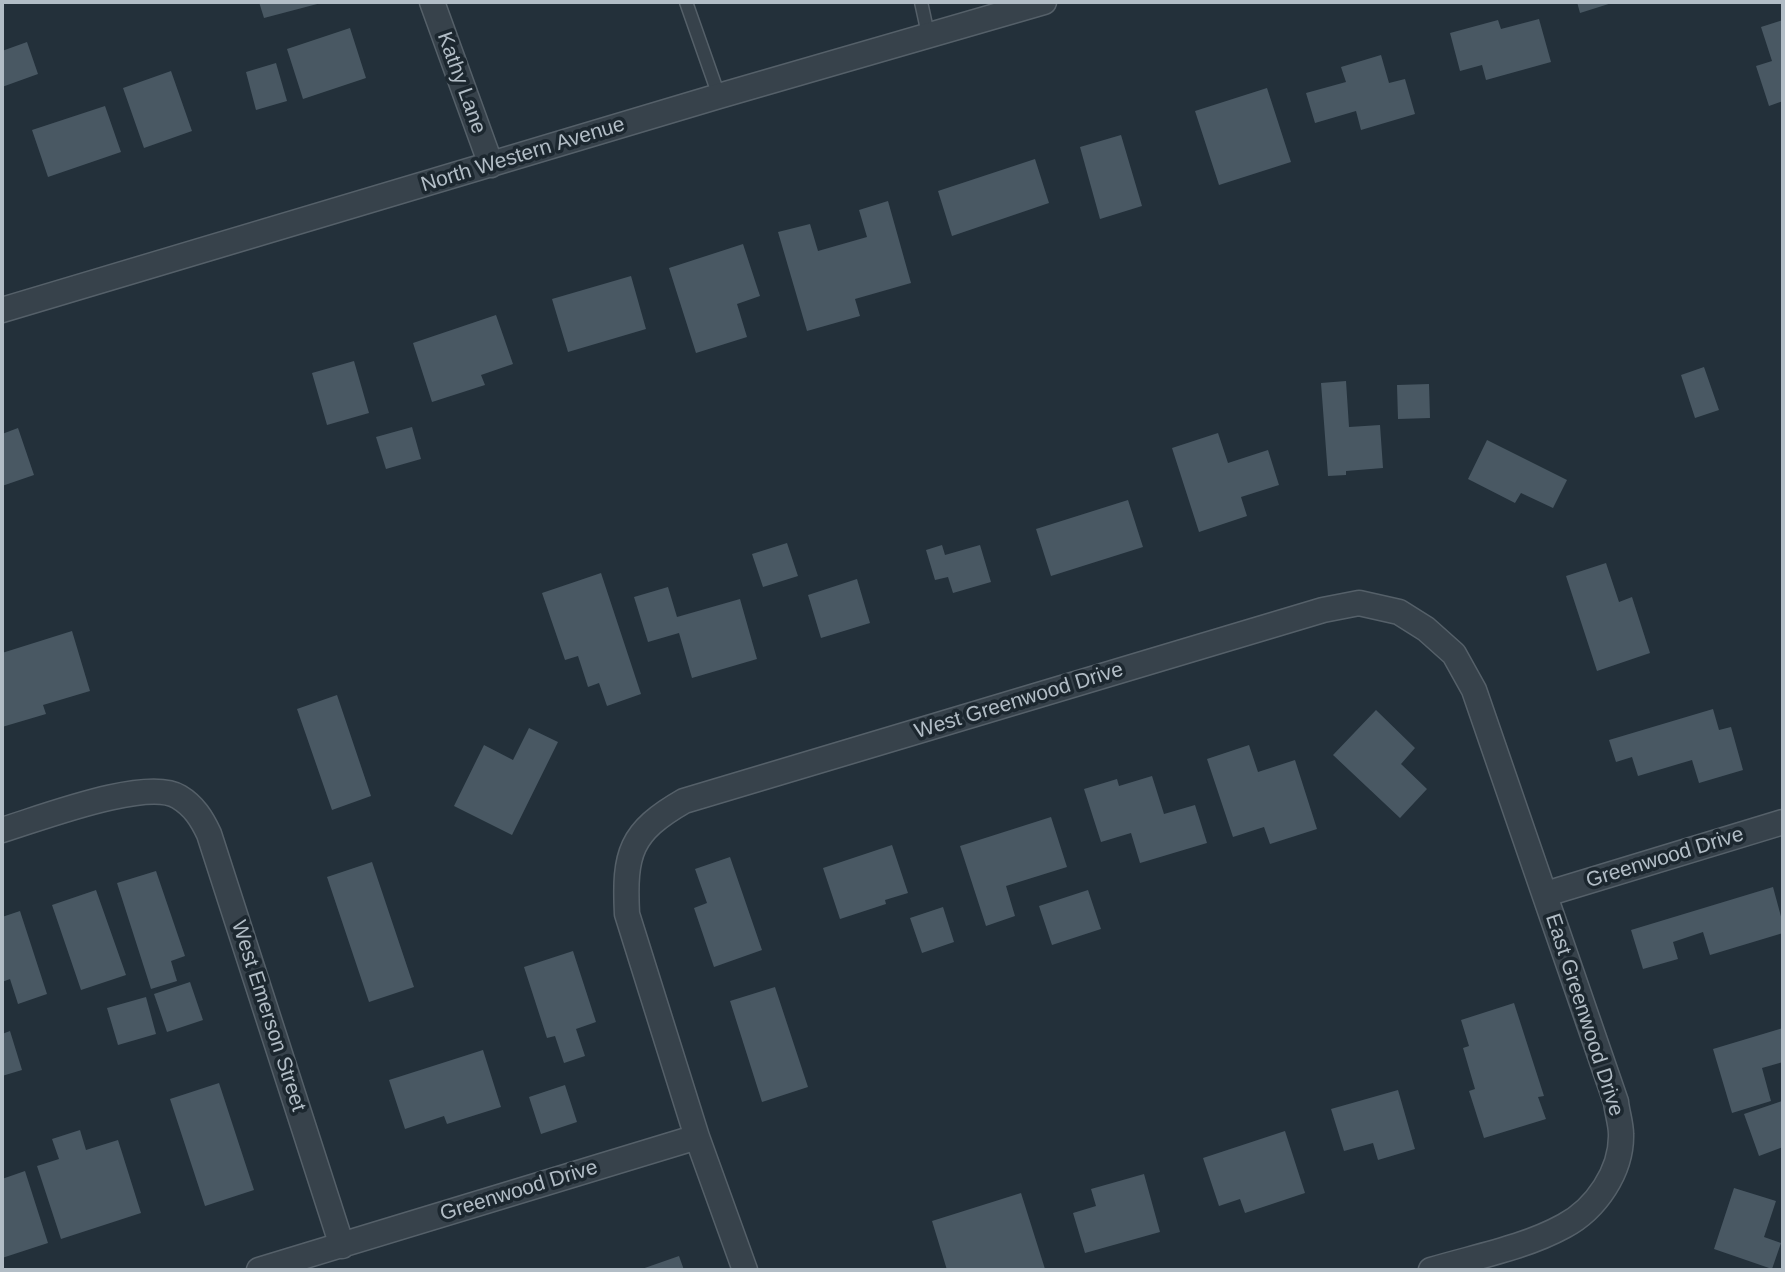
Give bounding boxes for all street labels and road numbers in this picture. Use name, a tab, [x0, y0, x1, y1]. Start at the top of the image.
street label: Kathy Lane	[431, 29, 491, 137]
street label: North Western Avenue	[418, 112, 628, 198]
street label: West Greenwood Drive	[912, 657, 1126, 745]
street label: Greenwood Drive	[1583, 822, 1747, 894]
street label: East Greenwood Drive	[1539, 911, 1629, 1119]
street label: West Emerson Street	[225, 917, 311, 1115]
street label: Greenwood Drive	[437, 1155, 601, 1227]

